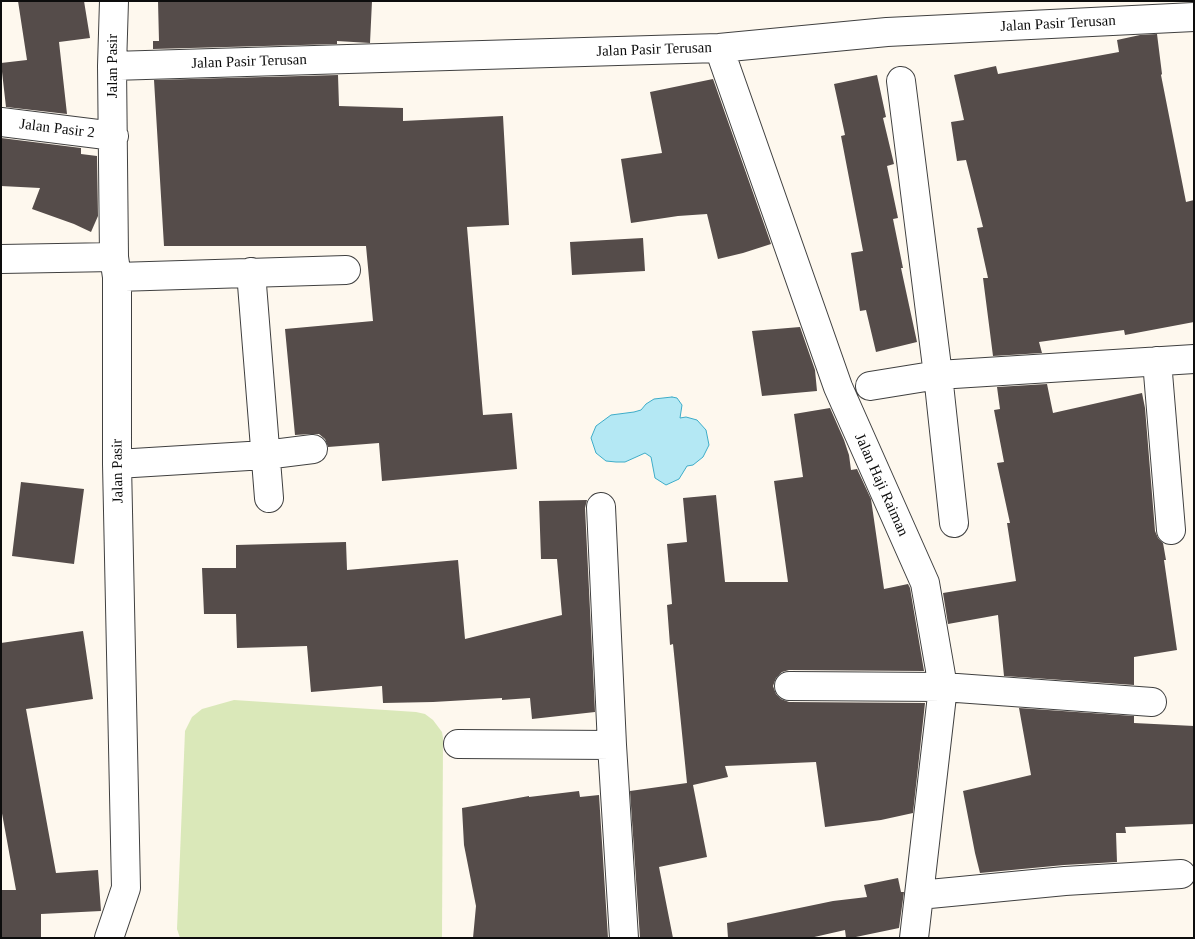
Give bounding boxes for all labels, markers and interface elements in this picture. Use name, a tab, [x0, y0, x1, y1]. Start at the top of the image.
street label: Jalan Pasir Terusan	[1000, 12, 1116, 36]
street label: Jalan Pasir	[104, 34, 122, 98]
street label: Jalan Pasir Terusan	[596, 39, 712, 61]
street label: Jalan Pasir Terusan	[191, 51, 307, 73]
street label: Jalan Pasir 2	[18, 115, 96, 143]
street label: Jalan Haji Raiman	[850, 431, 912, 539]
street label: Jalan Pasir	[108, 439, 128, 503]

